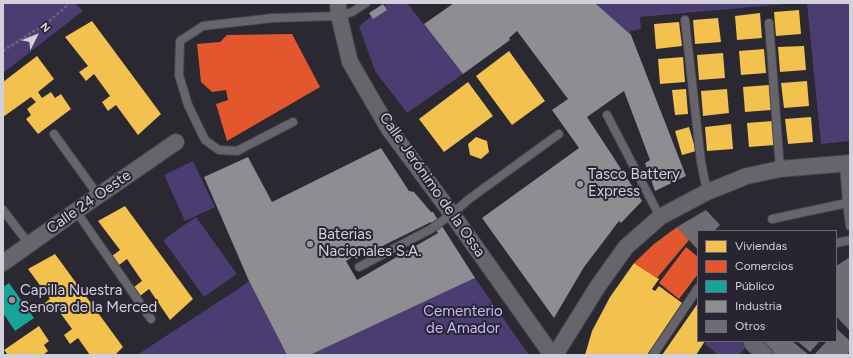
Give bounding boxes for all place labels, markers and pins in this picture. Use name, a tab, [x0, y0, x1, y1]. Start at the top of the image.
place label: Tasco Battery Express	[588, 166, 680, 201]
marker: Tasco Battery Express	[575, 179, 585, 189]
place label: Baterias Nacionales S.A.	[318, 226, 421, 261]
marker: Baterias Nacionales S.A.	[305, 239, 315, 249]
place label: Capilla Nuestra Senora de la Merced	[20, 282, 157, 317]
marker: Capilla Nuestra Senora de la Merced	[7, 295, 17, 305]

